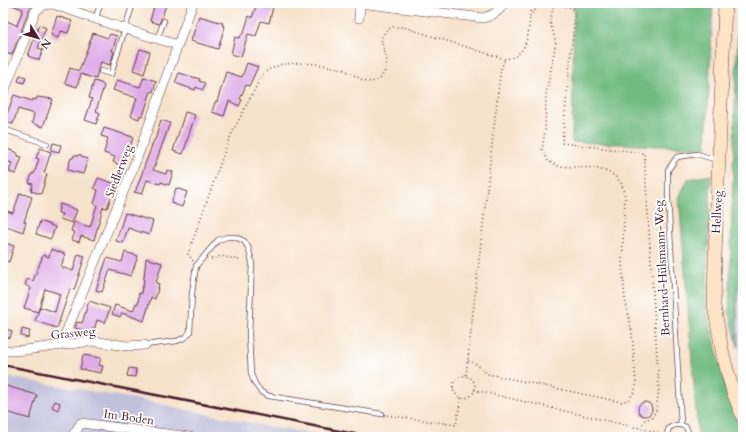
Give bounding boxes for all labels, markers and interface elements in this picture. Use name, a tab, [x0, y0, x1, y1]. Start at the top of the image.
north arrow	[18, 18, 58, 58]
text: N	[36, 35, 54, 52]
street label: Siedlerweg	[102, 142, 137, 200]
street label: Hellweg	[708, 190, 726, 234]
street label: Bernhard-Hülsmann-Weg	[650, 199, 674, 336]
street label: Grasweg	[50, 323, 96, 343]
street label: Im Boden	[103, 406, 155, 428]

